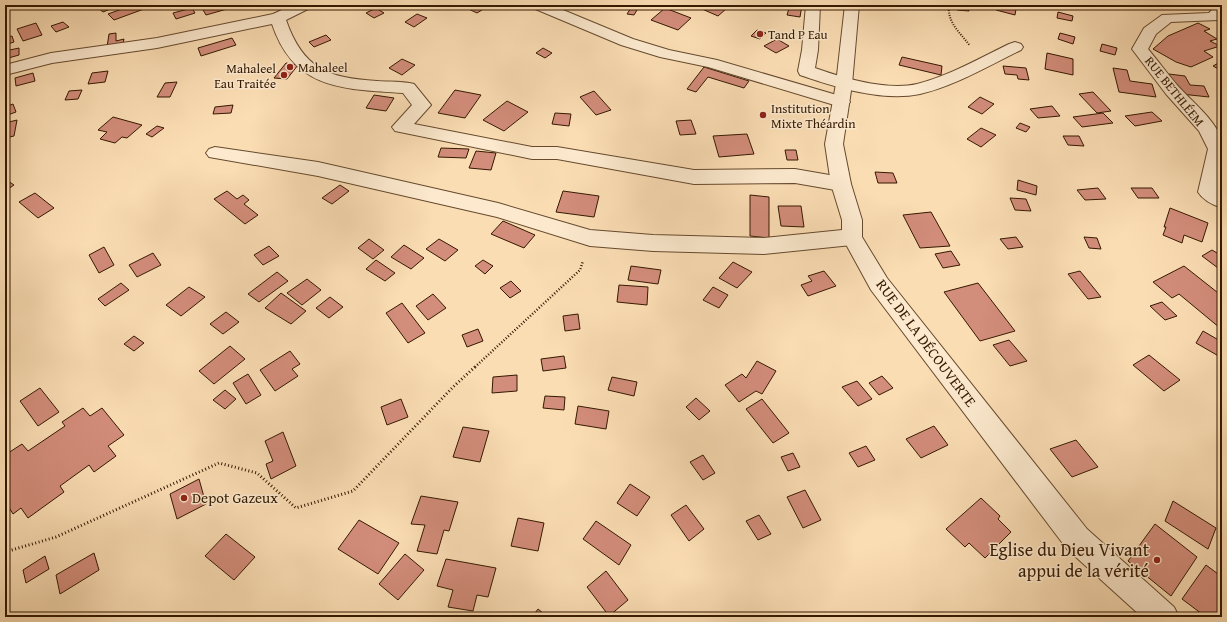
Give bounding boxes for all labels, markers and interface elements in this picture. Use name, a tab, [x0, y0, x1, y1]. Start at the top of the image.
place label: Tand P Eau	[768, 25, 828, 44]
marker: Tand P Eau	[755, 29, 765, 39]
street label: RUE BETHLÉEM	[1140, 52, 1209, 131]
place label: Mahaleel	[298, 58, 348, 77]
place label: Mahaleel Eau Traitée	[214, 59, 276, 93]
marker: Mahaleel	[285, 62, 295, 72]
marker: Mahaleel Eau Traitée	[279, 70, 289, 80]
place label: Institution Mixte Théardin	[771, 99, 856, 133]
marker: Institution Mixte Théardin	[758, 110, 768, 120]
street label: RUE DE LA DÉCOUVERTE	[871, 275, 982, 411]
place label: Depot Gazeux	[192, 487, 278, 508]
marker: Depot Gazeux	[179, 493, 189, 503]
place label: Eglise du Dieu Vivant appui de la vérité	[989, 536, 1150, 584]
marker: Eglise du Dieu Vivant appui de la vérité	[1152, 555, 1162, 565]

